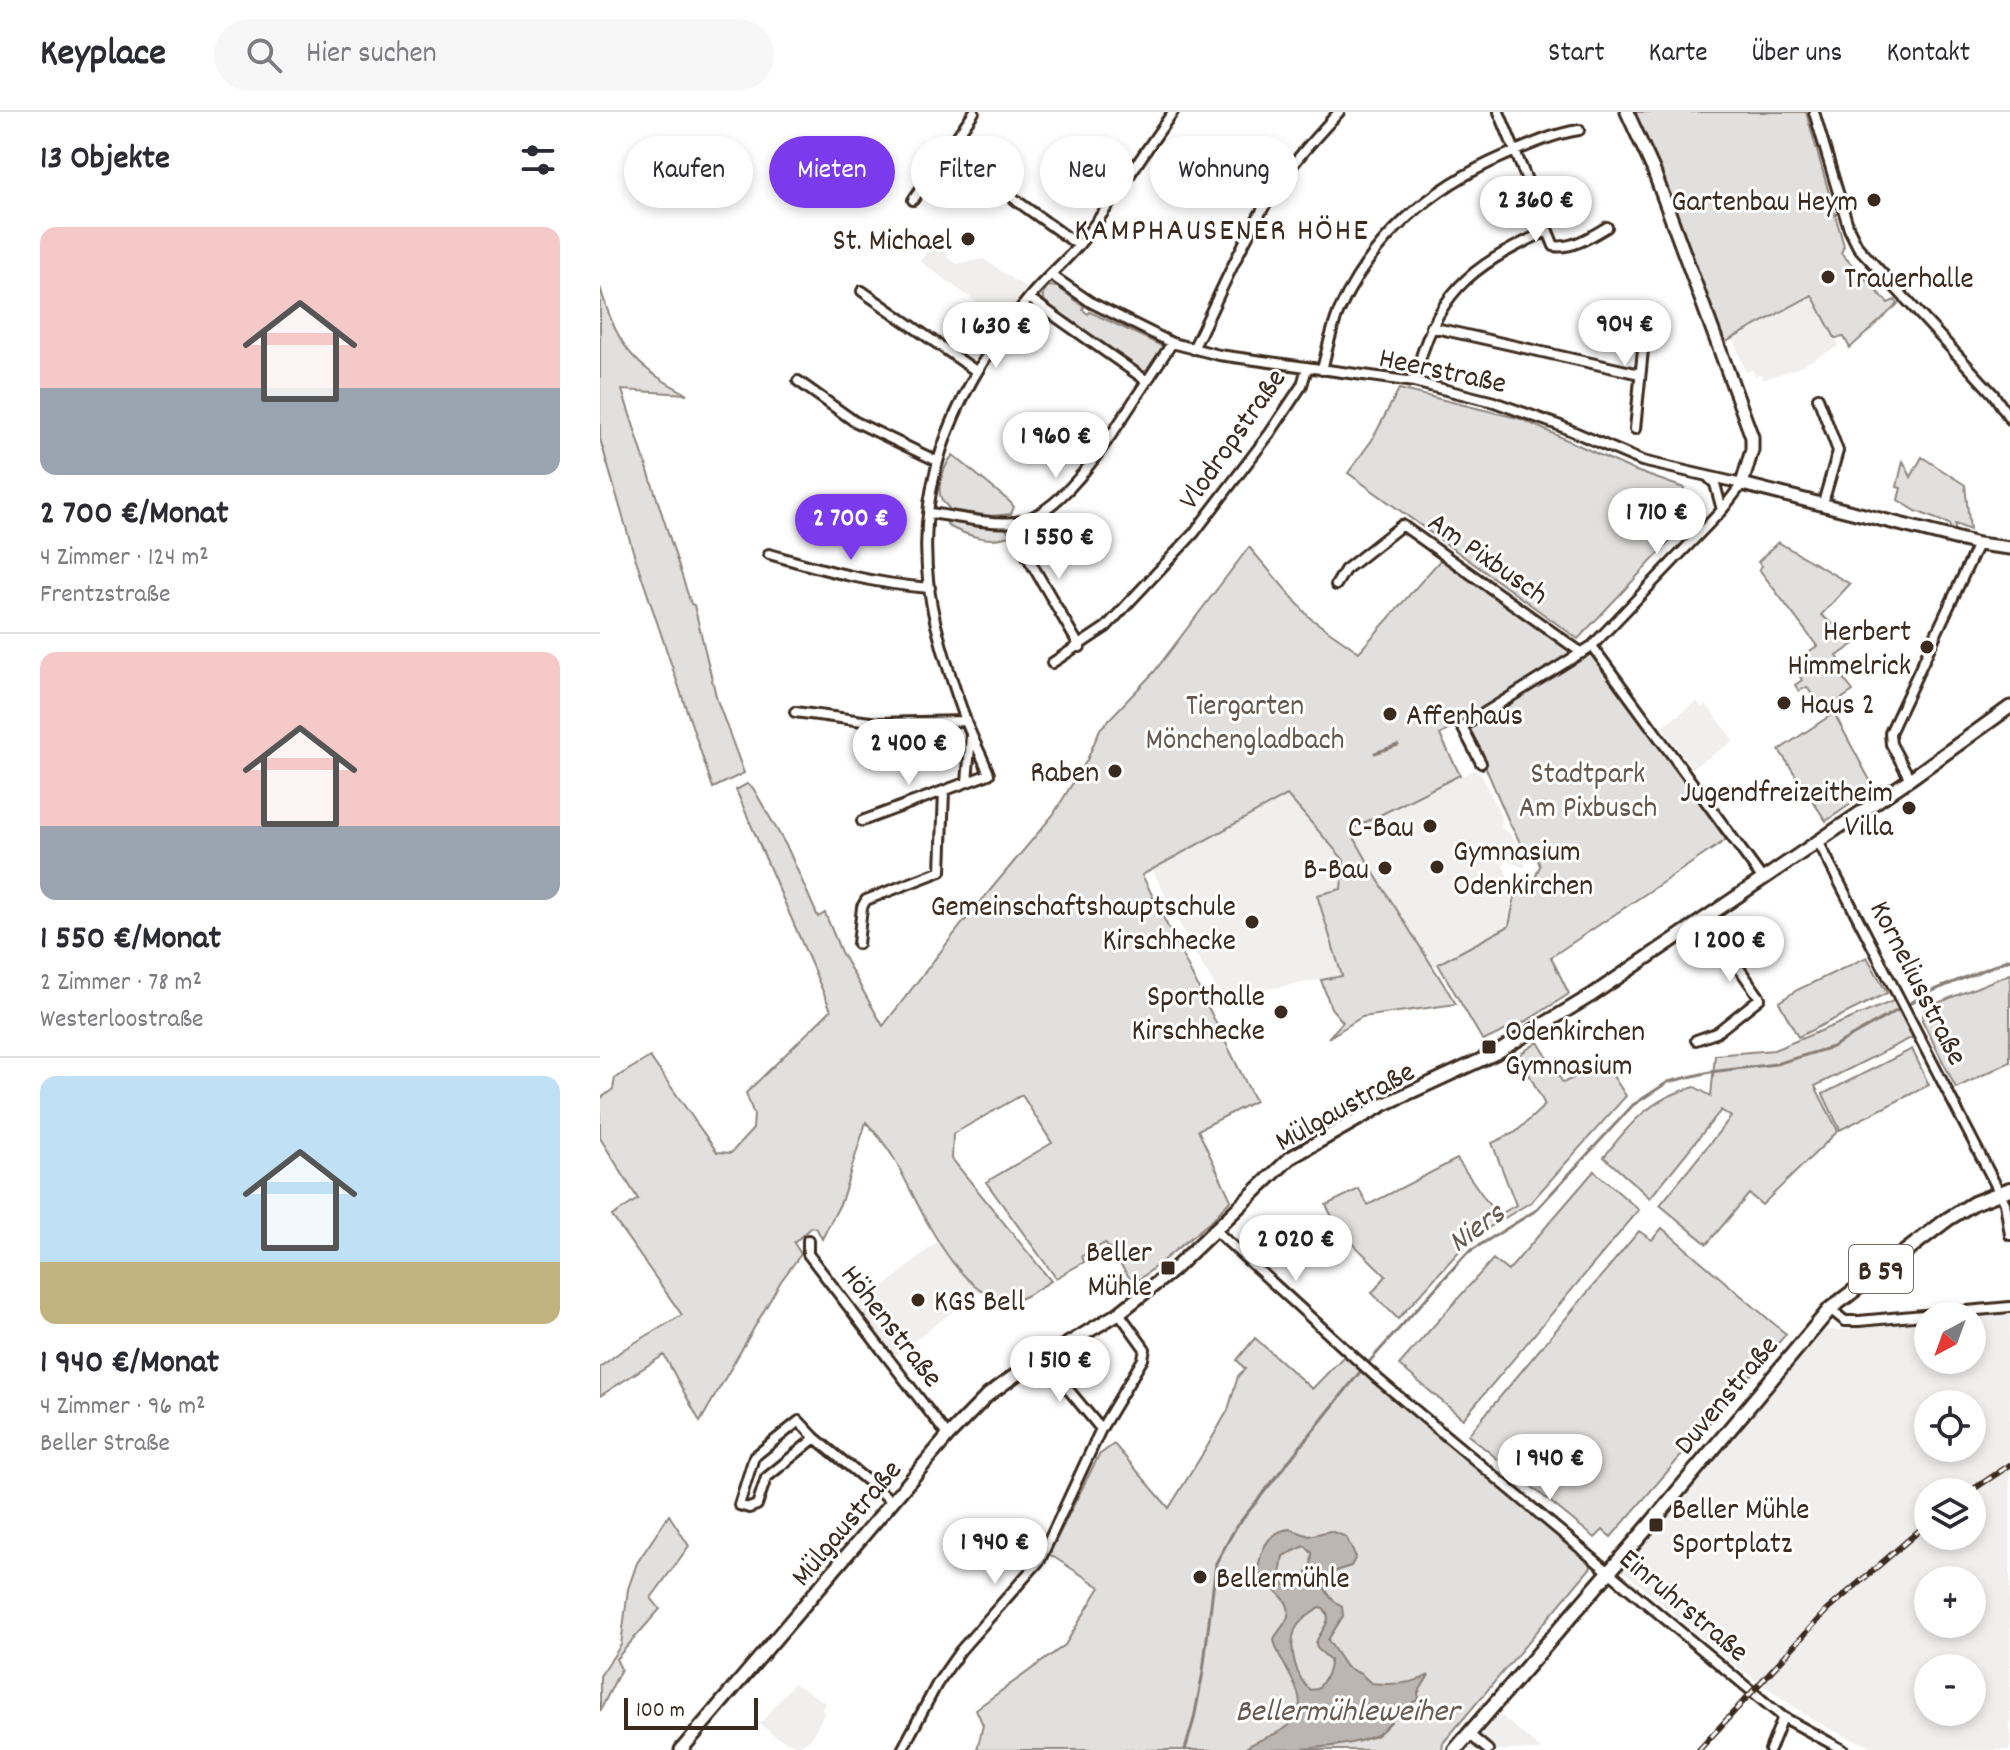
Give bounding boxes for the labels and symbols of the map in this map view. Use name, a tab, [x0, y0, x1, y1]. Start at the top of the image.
pin: 2 360 €	[1462, 176, 1610, 244]
place label: Gartenbau Heym	[1671, 183, 1858, 226]
marker: Gartenbau Heym	[1865, 191, 1883, 209]
district label: KAMPHAUSENER HÖHE	[1074, 210, 1370, 256]
place label: St. Michael	[833, 222, 952, 265]
marker: St. Michael	[959, 230, 977, 248]
place label: Trauerhalle	[1844, 260, 1974, 303]
marker: Trauerhalle	[1819, 268, 1837, 286]
pin: 904 €	[1569, 300, 1681, 368]
pin: 1 630 €	[922, 302, 1070, 370]
street label: Heerstraße	[1374, 339, 1510, 408]
street label: Vlodropstraße	[1170, 361, 1299, 520]
pin: 1 960 €	[982, 412, 1130, 480]
pin: 1 710 €	[1583, 488, 1731, 556]
pin: 2 700 €	[777, 494, 925, 562]
street label: Am Pixbusch	[1417, 503, 1555, 618]
pin: 1 550 €	[985, 513, 1133, 581]
place label: Herbert Himmelrick	[1788, 613, 1911, 690]
marker: Herbert Himmelrick	[1918, 638, 1936, 656]
place label: Haus 2	[1800, 686, 1875, 729]
park label: Tiergarten Mönchengladbach	[1146, 687, 1344, 764]
marker: Haus 2	[1775, 694, 1793, 712]
place label: Affenhaus	[1406, 697, 1523, 740]
marker: Affenhaus	[1381, 705, 1399, 723]
pin: 2 400 €	[835, 719, 983, 787]
place label: Raben	[1030, 754, 1099, 797]
park label: Stadtpark Am Pixbusch	[1519, 755, 1657, 832]
marker: Raben	[1106, 762, 1124, 780]
place label: Jugendfreizeitheim Villa	[1680, 774, 1894, 851]
marker: Jugendfreizeitheim Villa	[1900, 799, 1918, 817]
place label: C-Bau	[1348, 809, 1414, 852]
marker: C-Bau	[1421, 817, 1439, 835]
place label: Gymnasium Odenkirchen	[1453, 833, 1593, 910]
place label: B-Bau	[1303, 851, 1369, 894]
marker: Gymnasium Odenkirchen	[1428, 858, 1446, 876]
marker: B-Bau	[1376, 859, 1394, 877]
place label: Gemeinschaftshauptschule Kirschhecke	[930, 888, 1236, 965]
street label: Korneliusstraße	[1856, 894, 1976, 1074]
marker: Gemeinschaftshauptschule Kirschhecke	[1243, 913, 1261, 931]
pin: 1 200 €	[1656, 916, 1804, 984]
place label: Sporthalle Kirschhecke	[1132, 978, 1265, 1055]
marker: Sporthalle Kirschhecke	[1272, 1003, 1290, 1021]
place label: Odenkirchen Gymnasium	[1505, 1013, 1645, 1090]
marker: Odenkirchen Gymnasium	[1480, 1038, 1498, 1056]
street label: Mülgaustraße	[1268, 1053, 1424, 1165]
water label: Niers	[1440, 1193, 1517, 1267]
pin: 2 020 €	[1222, 1215, 1370, 1283]
place label: Beller Mühle	[1086, 1234, 1152, 1311]
road number: B 59	[1849, 1245, 1913, 1293]
street label: Höhenstraße	[828, 1257, 951, 1398]
marker: Beller Mühle	[1159, 1259, 1177, 1277]
place label: KGS Bell	[934, 1283, 1025, 1326]
marker: KGS Bell	[909, 1291, 927, 1309]
north arrow	[1914, 1302, 1986, 1374]
street label: Duvenstraße	[1666, 1328, 1791, 1466]
pin: 1 510 €	[986, 1336, 1134, 1404]
pin: 1 940 €	[1476, 1434, 1624, 1502]
street label: Mülgaustraße	[782, 1452, 914, 1598]
place label: Beller Mühle Sportplatz	[1672, 1491, 1810, 1568]
marker: Beller Mühle Sportplatz	[1647, 1516, 1665, 1534]
pin: 1 940 €	[921, 1518, 1069, 1586]
street label: Einruhrstraße	[1608, 1540, 1757, 1675]
place label: Bellermühle	[1216, 1560, 1350, 1603]
marker: Bellermühle	[1191, 1568, 1209, 1586]
water label: Bellermühleweiher	[1235, 1691, 1462, 1737]
scale bar	[624, 1694, 758, 1730]

